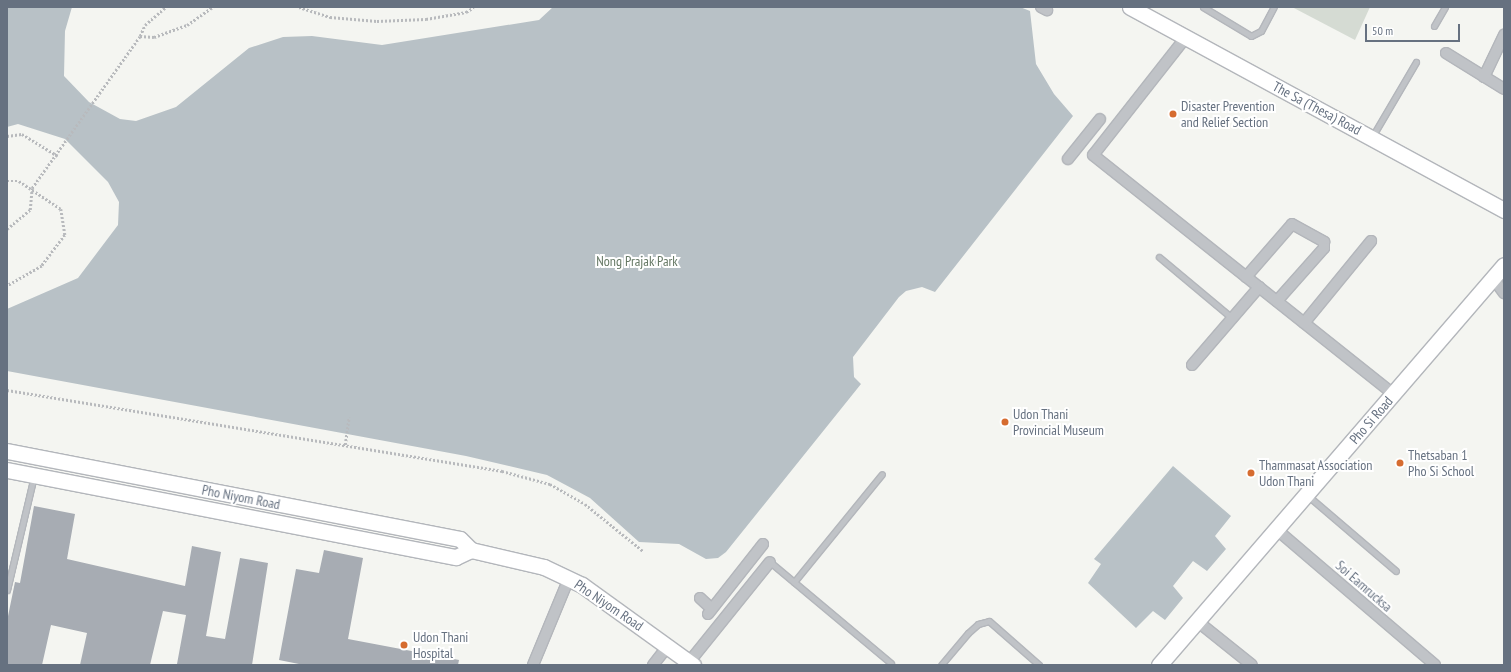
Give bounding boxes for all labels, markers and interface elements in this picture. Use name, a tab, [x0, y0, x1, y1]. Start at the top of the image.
scale bar	[1367, 16, 1462, 42]
text: 50 m	[1372, 23, 1393, 38]
street label: The Sa (Thesa) Road	[1270, 78, 1364, 138]
place label: Disaster Prevention and Relief Section	[1181, 98, 1275, 130]
marker: Disaster Prevention and Relief Section	[1168, 109, 1178, 119]
park label: Nong Prajak Park	[596, 253, 678, 269]
street label: Pho Si Road	[1346, 393, 1396, 447]
place label: Udon Thani Provincial Museum	[1013, 406, 1104, 438]
marker: Udon Thani Provincial Museum	[1000, 417, 1010, 427]
place label: Thetsaban 1 Pho Si School	[1408, 447, 1474, 480]
place label: Thammasat Association Udon Thani	[1259, 457, 1373, 490]
marker: Thetsaban 1 Pho Si School	[1395, 458, 1405, 468]
marker: Thammasat Association Udon Thani	[1246, 468, 1256, 478]
street label: Pho Niyom Road	[200, 481, 282, 513]
street label: Soi Eamrucksa	[1332, 557, 1396, 615]
street label: Pho Niyom Road	[571, 576, 647, 634]
place label: Udon Thani Hospital	[413, 629, 469, 662]
marker: Udon Thani Hospital	[398, 639, 410, 651]

